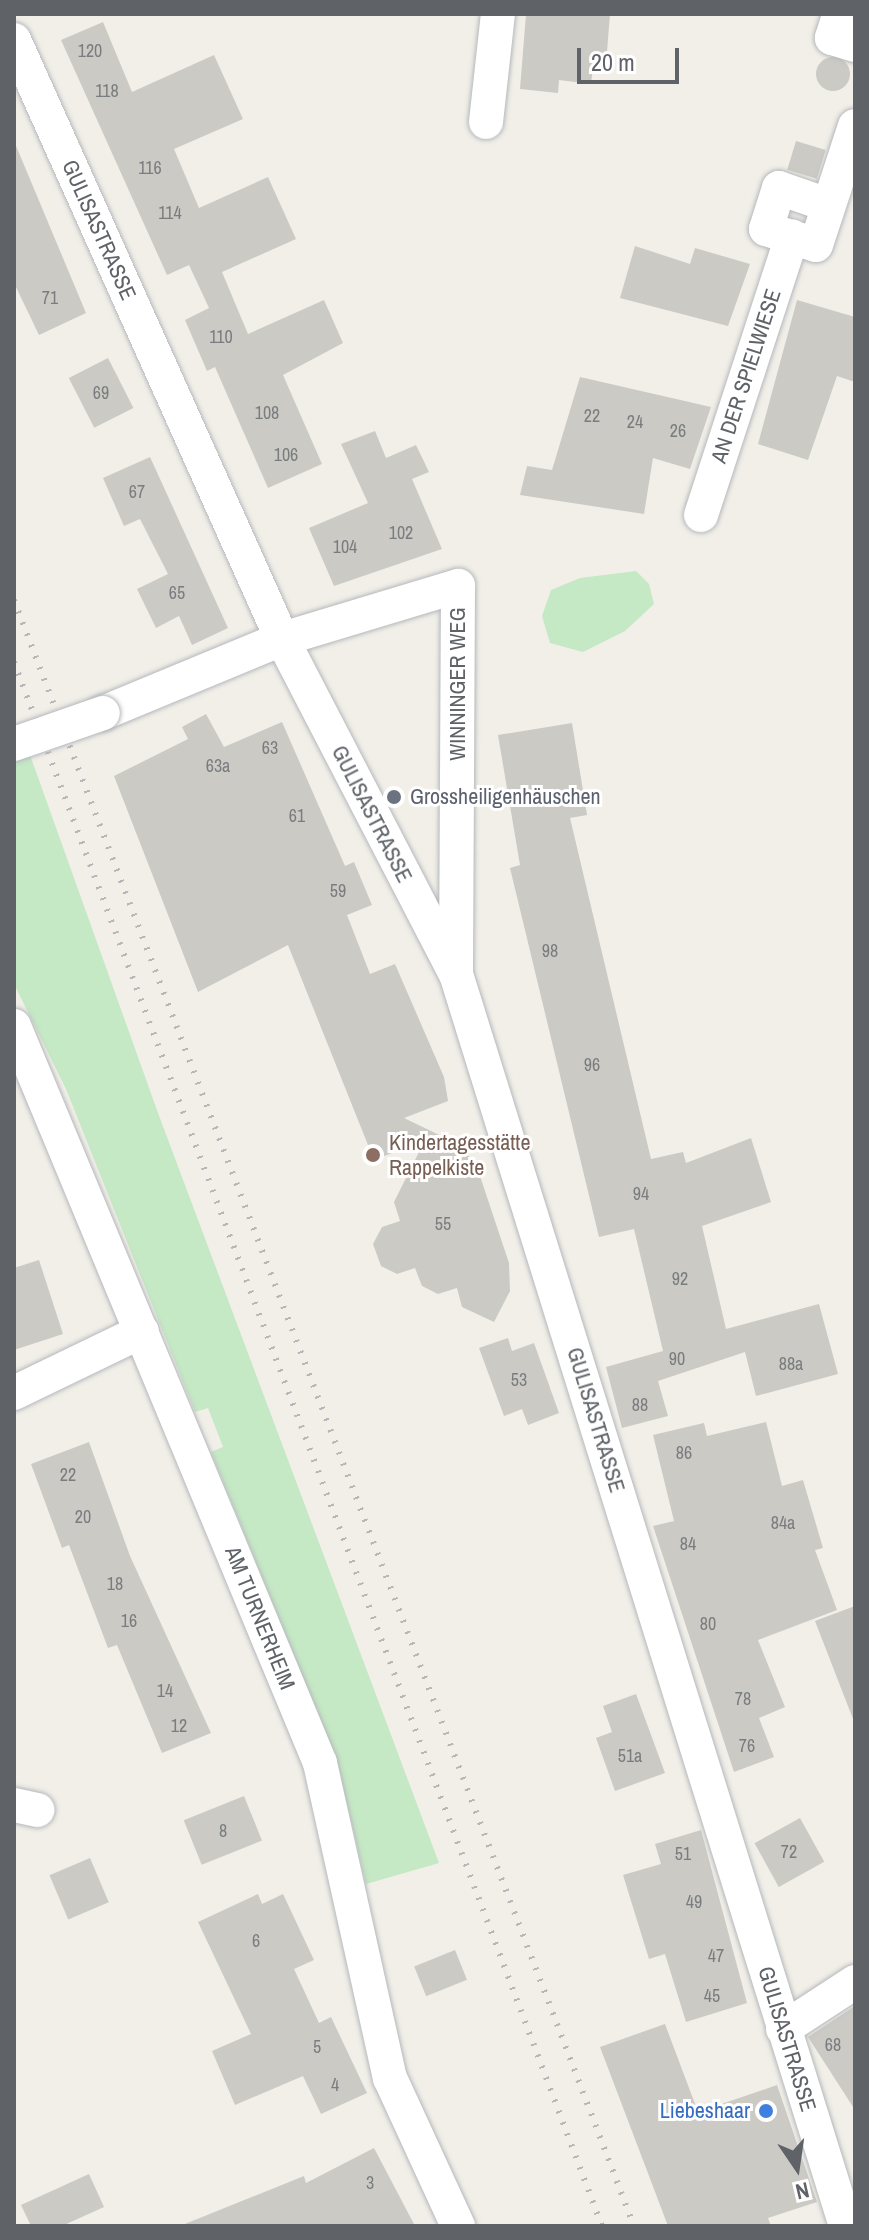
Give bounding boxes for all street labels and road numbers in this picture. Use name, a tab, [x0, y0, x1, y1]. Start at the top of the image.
street label: GULISASTRASSE	[56, 156, 142, 304]
street label: AN DER SPIELWIESE	[705, 286, 787, 466]
street label: WINNINGER WEG	[445, 607, 471, 761]
street label: GULISASTRASSE	[326, 741, 418, 887]
street label: GULISASTRASSE	[561, 1344, 631, 1496]
street label: AM TURNERHEIM	[219, 1542, 301, 1694]
street label: GULISASTRASSE	[752, 1963, 822, 2115]

